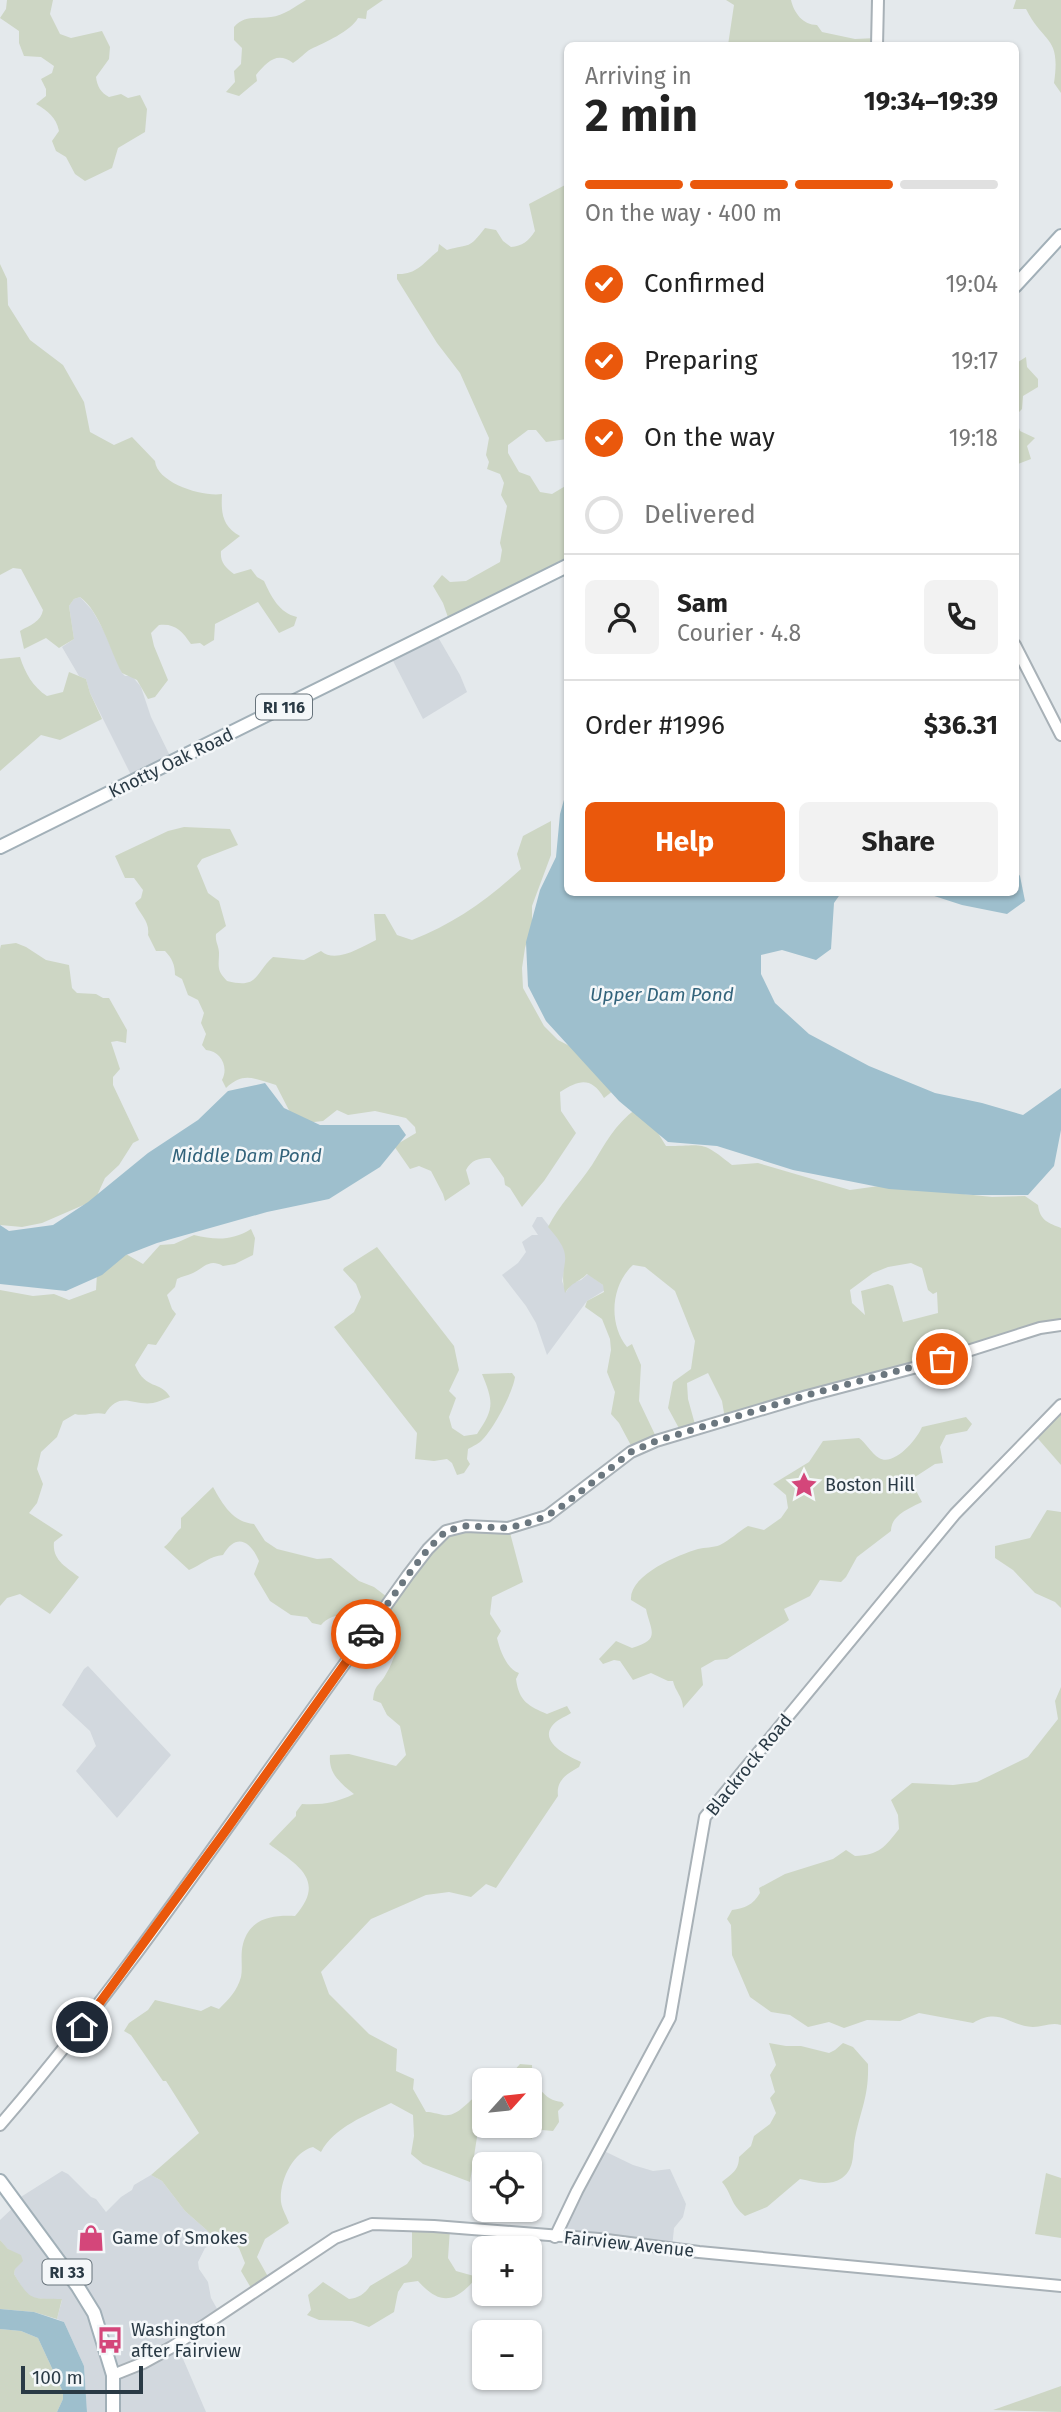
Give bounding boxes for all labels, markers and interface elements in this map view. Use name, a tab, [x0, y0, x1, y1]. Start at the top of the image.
text: Arriving in	[585, 62, 692, 90]
text: 19:34–19:39	[864, 86, 998, 117]
text: 2 min	[585, 88, 698, 143]
text: On the way · 400 m	[585, 199, 782, 227]
icon: check	[585, 265, 623, 303]
text: Confirmed	[644, 268, 765, 299]
text: 19:04	[945, 270, 998, 298]
icon: check	[585, 342, 623, 380]
text: Preparing	[644, 345, 757, 376]
text: 19:17	[951, 347, 998, 375]
icon: check	[585, 419, 623, 457]
text: On the way	[644, 422, 775, 453]
text: 19:18	[949, 424, 998, 452]
text: Delivered	[644, 499, 756, 530]
button: person	[585, 580, 659, 654]
button: phone	[924, 580, 998, 654]
text: Sam	[677, 588, 728, 619]
text: Courier · 4.8	[677, 619, 801, 647]
road number: RI 116	[256, 694, 312, 720]
text: Order #1996	[585, 710, 725, 741]
text: $36.31	[924, 710, 998, 741]
street label: Knotty Oak Road	[105, 723, 237, 803]
button: Help	[585, 802, 785, 882]
button: Share	[799, 802, 998, 882]
water label: Upper Dam Pond	[590, 983, 734, 1006]
water label: Middle Dam Pond	[172, 1144, 322, 1167]
pin	[912, 1329, 972, 1389]
icon: bag	[923, 1340, 961, 1378]
place icon: Boston Hill	[789, 1470, 819, 1500]
place label: Boston Hill	[825, 1474, 915, 1496]
courier	[331, 1599, 401, 1669]
icon: car	[347, 1615, 385, 1653]
street label: Blackrock Road	[701, 1710, 797, 1820]
pin	[52, 1997, 112, 2057]
icon: home	[63, 2008, 101, 2046]
north arrow	[472, 2068, 542, 2138]
map controls	[472, 2068, 542, 2390]
button: locate	[472, 2152, 542, 2222]
shop icon: Game of Smokes	[76, 2223, 106, 2253]
street label: Fairview Avenue	[563, 2226, 695, 2262]
place label: Game of Smokes	[112, 2227, 248, 2249]
button: +	[472, 2236, 542, 2306]
road number: RI 33	[42, 2260, 92, 2284]
place label: Washington after Fairview	[131, 2319, 241, 2362]
button: −	[472, 2320, 542, 2390]
bus stop icon: Washington after Fairview	[95, 2325, 125, 2355]
scale bar	[21, 2363, 144, 2395]
text: 100 m	[32, 2366, 83, 2389]

